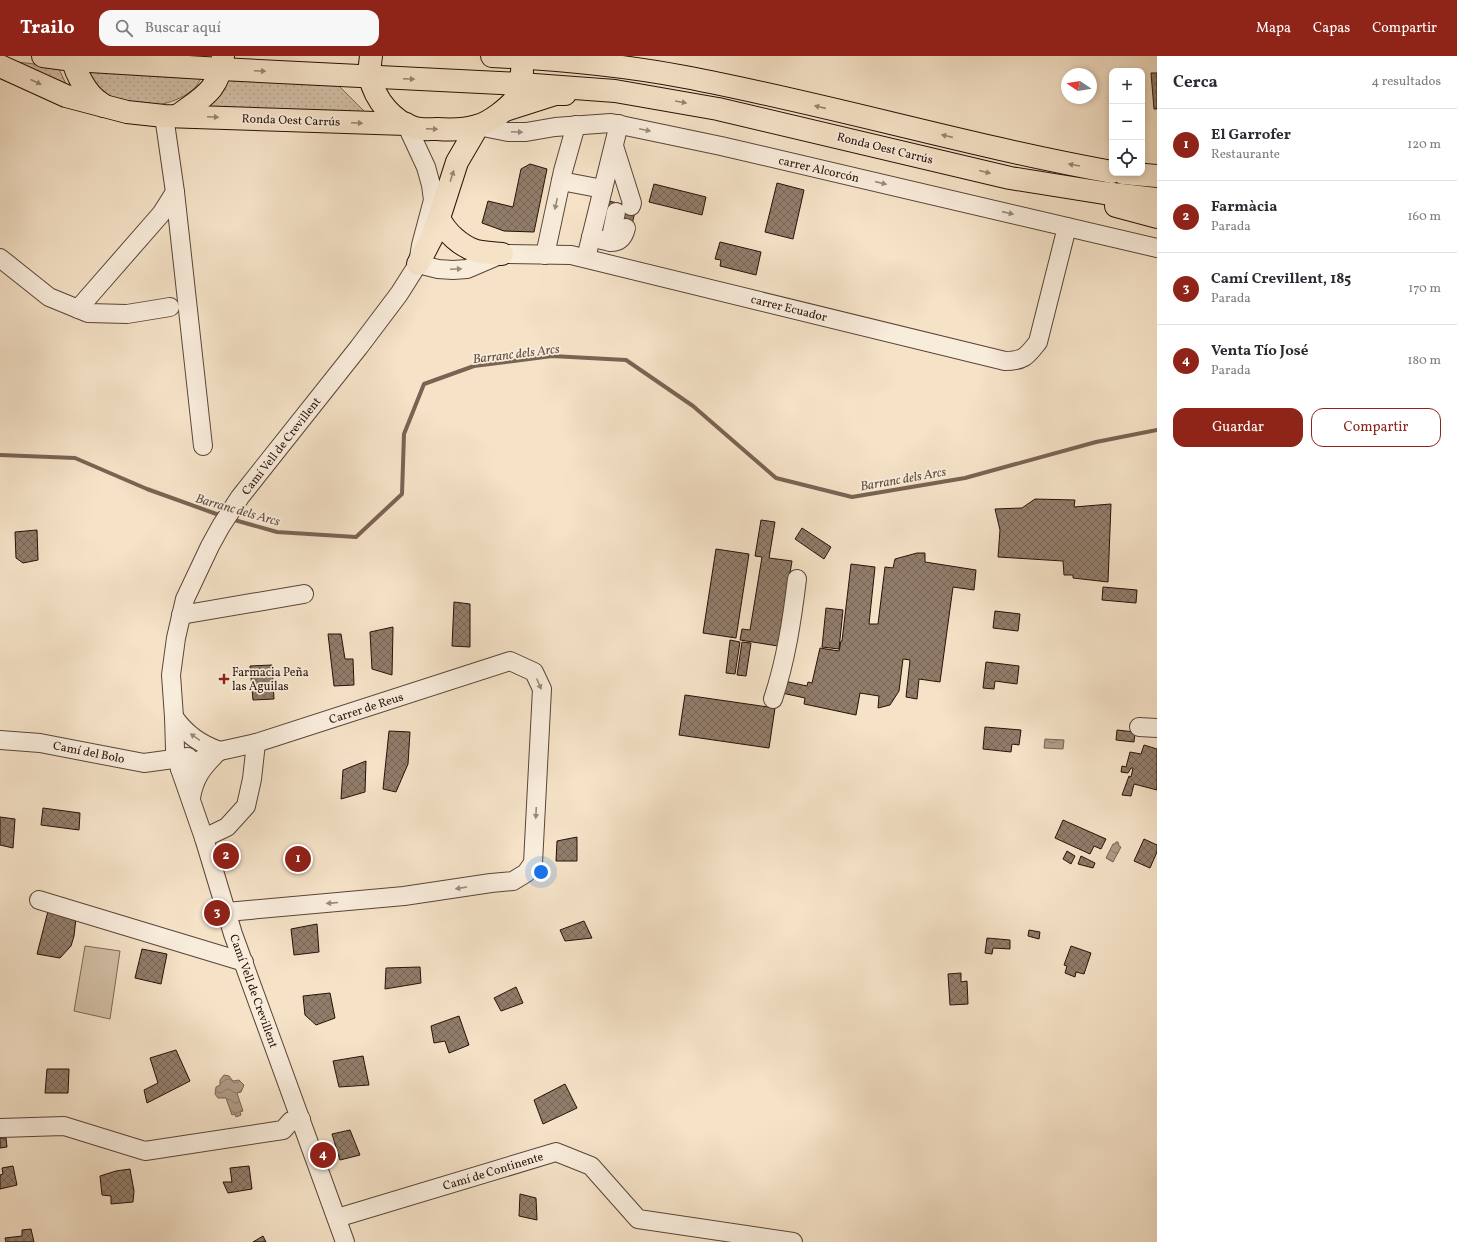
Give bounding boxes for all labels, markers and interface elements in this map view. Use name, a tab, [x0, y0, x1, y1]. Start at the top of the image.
search box	[99, 10, 379, 46]
text: Trailo	[20, 15, 75, 41]
icon: search	[113, 17, 135, 39]
text: Buscar aquí	[145, 18, 221, 39]
text: Mapa	[1256, 19, 1291, 38]
text: Capas	[1313, 19, 1350, 38]
text: Compartir	[1372, 19, 1437, 38]
one-way arrow	[254, 68, 266, 75]
north arrow	[1061, 68, 1097, 104]
map controls	[1109, 68, 1145, 176]
button: +	[1109, 68, 1145, 104]
text: Cerca	[1173, 71, 1218, 94]
text: 4 resultados	[1371, 73, 1441, 91]
one-way arrow	[403, 75, 415, 82]
one-way arrow	[30, 79, 42, 85]
one-way arrow	[674, 99, 687, 105]
one-way arrow	[814, 103, 826, 109]
button: −	[1109, 104, 1145, 140]
street label: Ronda Oest Carrús	[241, 111, 341, 131]
one-way arrow	[207, 114, 220, 120]
one-way arrow	[351, 119, 363, 126]
text: El Garrofer	[1211, 125, 1291, 146]
one-way arrow	[426, 126, 439, 132]
one-way arrow	[639, 127, 651, 133]
one-way arrow	[511, 129, 524, 135]
street label: Ronda Oest Carrús	[835, 129, 935, 169]
one-way arrow	[941, 132, 953, 138]
text: 1	[1183, 136, 1189, 154]
text: 120 m	[1407, 136, 1441, 154]
button: locate	[1109, 140, 1145, 176]
text: Restaurante	[1211, 146, 1280, 164]
street label: carrer Alcorcón	[777, 153, 861, 187]
one-way arrow	[1067, 162, 1080, 168]
one-way arrow	[978, 169, 991, 175]
one-way arrow	[450, 170, 456, 182]
one-way arrow	[875, 181, 887, 187]
text: Farmàcia	[1211, 197, 1278, 218]
one-way arrow	[552, 198, 558, 210]
text: 2	[1183, 208, 1189, 226]
text: 160 m	[1407, 208, 1441, 226]
one-way arrow	[1002, 210, 1014, 216]
text: Parada	[1211, 218, 1251, 236]
one-way arrow	[450, 266, 462, 273]
text: Camí Crevillent, 185	[1211, 269, 1351, 290]
text: 3	[1183, 280, 1189, 298]
text: 170 m	[1408, 280, 1441, 298]
text: Parada	[1211, 290, 1251, 308]
street label: carrer Ecuador	[749, 292, 829, 326]
water label: Barranc dels Arcs	[472, 341, 561, 369]
text: Venta Tío José	[1211, 341, 1308, 362]
text: 4	[1182, 352, 1190, 370]
text: 180 m	[1407, 352, 1441, 370]
text: Parada	[1211, 362, 1251, 380]
street label: Camí Vell de Crevillent	[239, 394, 325, 499]
button: Guardar	[1173, 408, 1303, 447]
button: Compartir	[1311, 408, 1441, 447]
water label: Barranc dels Arcs	[859, 463, 948, 496]
water label: Barranc dels Arcs	[193, 490, 282, 532]
place label: Farmacia Peña las Aguilas	[232, 665, 309, 695]
marker: Farmacia Peña las Aguilas	[219, 674, 229, 684]
one-way arrow	[537, 678, 543, 690]
street label: Carrer de Reus	[327, 689, 406, 729]
one-way arrow	[189, 733, 200, 742]
street label: Camí del Bolo	[52, 738, 126, 768]
one-way arrow	[532, 807, 539, 819]
pin: 2	[213, 841, 239, 871]
pin: 1	[285, 844, 311, 874]
your location	[531, 862, 551, 882]
one-way arrow	[455, 885, 467, 891]
pin: 3	[204, 898, 230, 928]
one-way arrow	[326, 900, 338, 907]
street label: Camí Vell de Crevillent	[225, 932, 281, 1050]
pin: 4	[310, 1140, 336, 1170]
street label: Camí de Continente	[441, 1149, 546, 1195]

